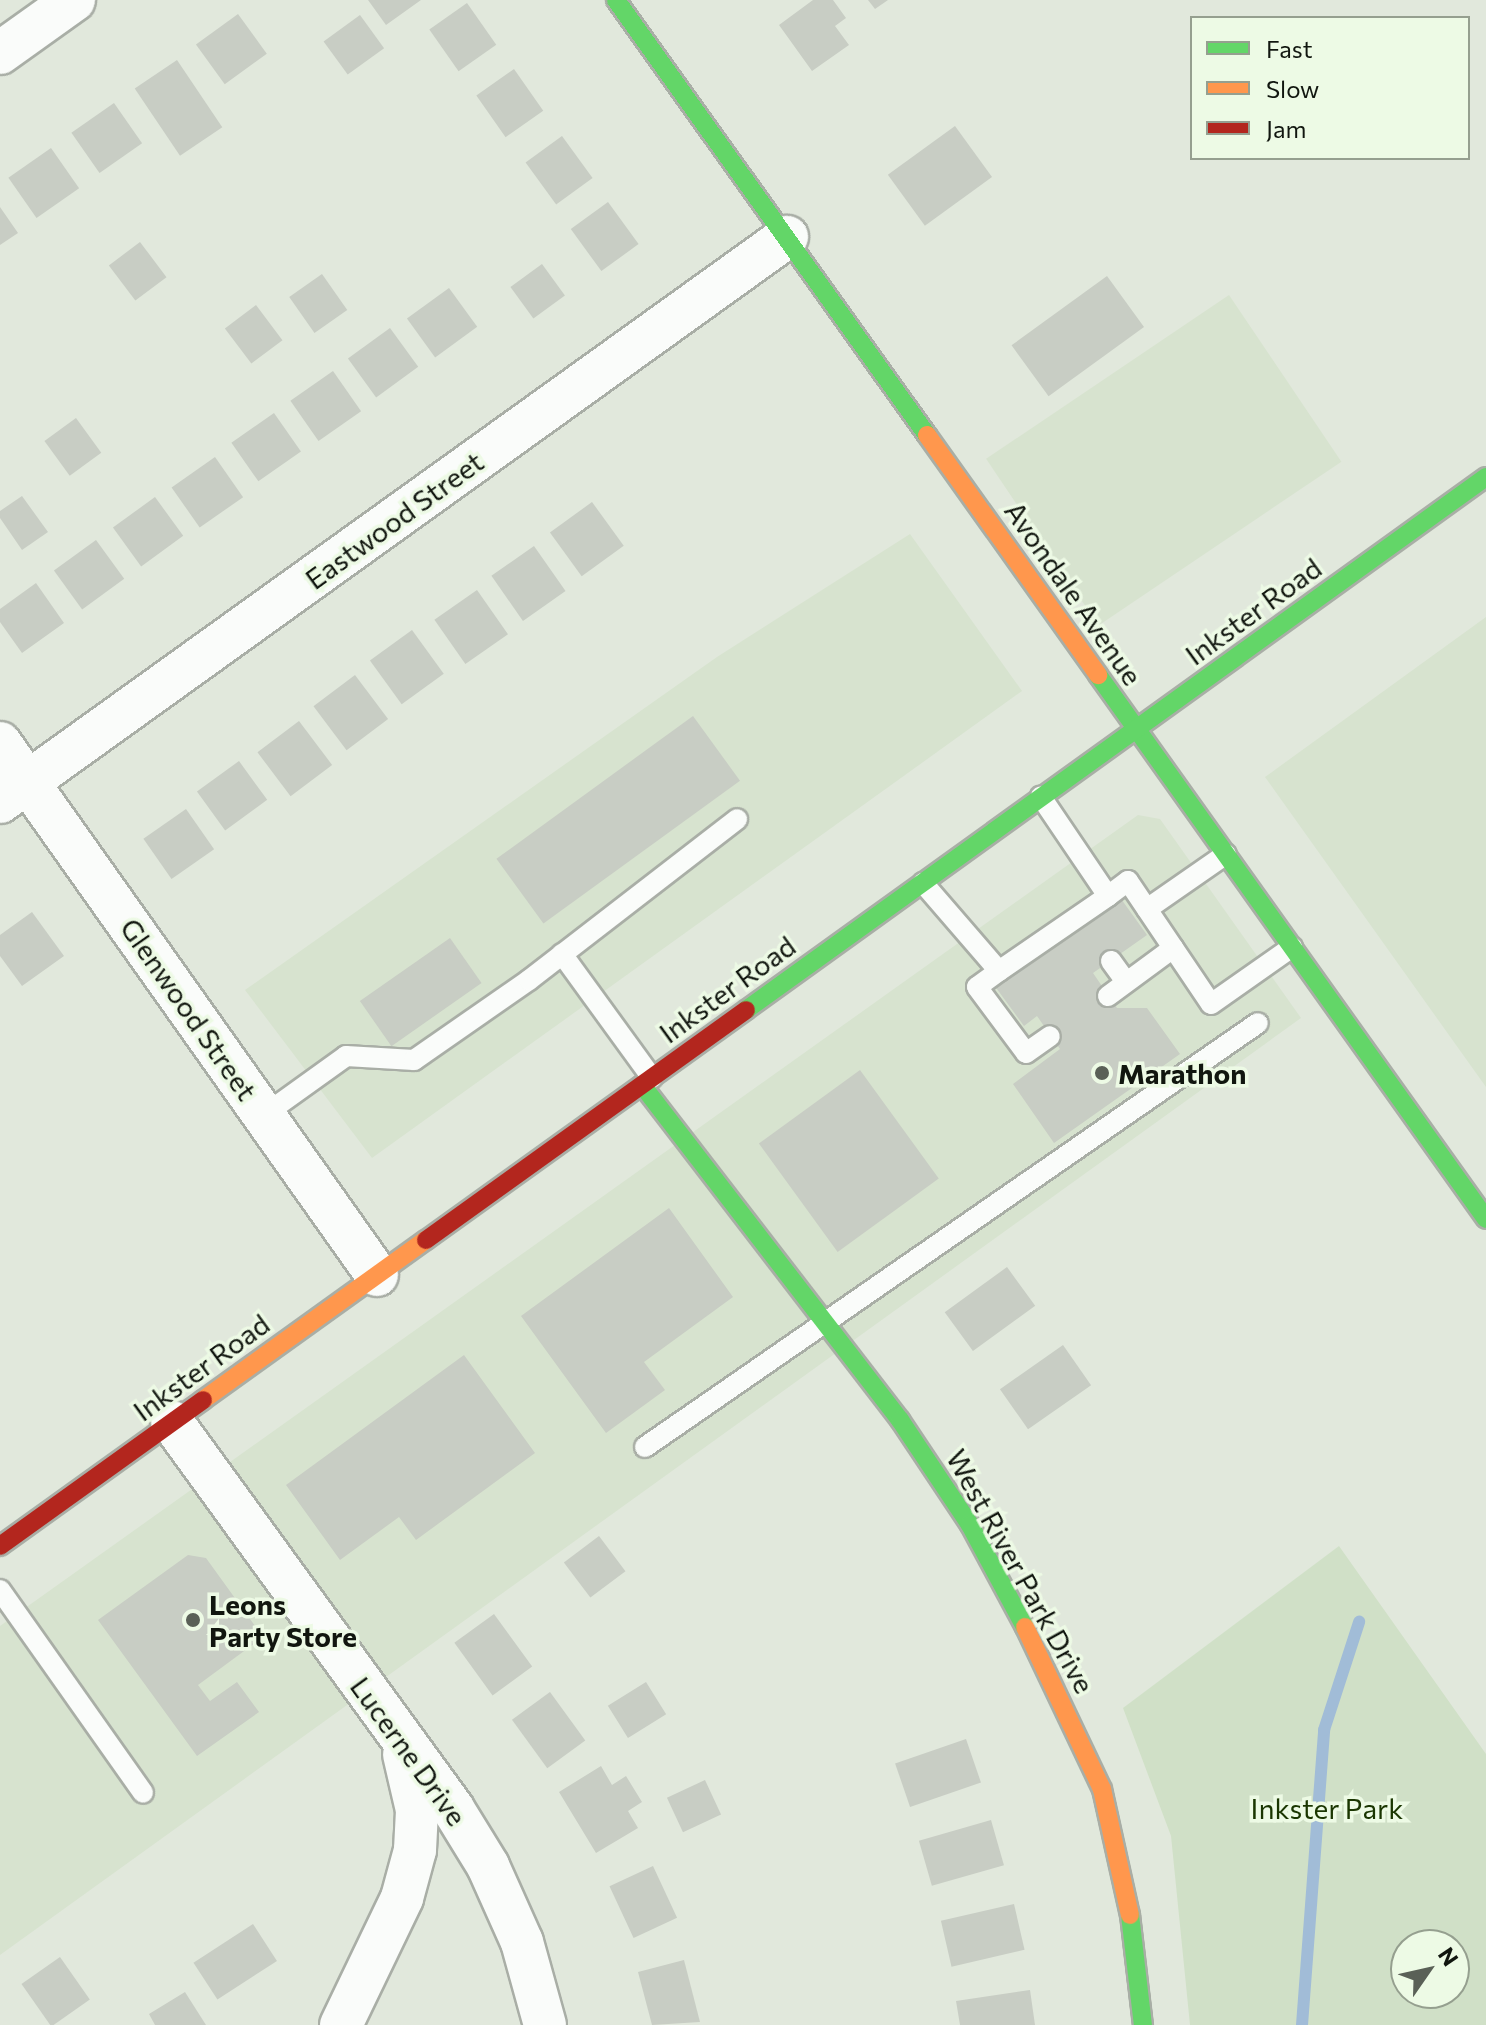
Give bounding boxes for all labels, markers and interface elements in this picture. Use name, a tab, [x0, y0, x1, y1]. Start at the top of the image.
legend	[1190, 16, 1470, 160]
text: Fast	[1266, 34, 1313, 63]
text: Slow	[1266, 74, 1319, 103]
text: Jam	[1266, 114, 1306, 143]
street label: Eastwood Street	[299, 444, 489, 596]
street label: Avondale Avenue	[998, 495, 1150, 691]
street label: Inkster Road	[1179, 550, 1327, 672]
street label: Glenwood Street	[114, 912, 264, 1106]
street label: Inkster Road	[653, 928, 801, 1050]
place label: Marathon	[1118, 1056, 1246, 1090]
marker: Marathon	[1093, 1064, 1111, 1082]
street label: Inkster Road	[127, 1306, 275, 1428]
street label: West River Park Drive	[940, 1443, 1102, 1699]
place label: Leons Party Store	[209, 1587, 357, 1653]
marker: Leons Party Store	[184, 1611, 202, 1629]
street label: Lucerne Drive	[344, 1670, 474, 1832]
park label: Inkster Park	[1251, 1791, 1403, 1825]
north arrow	[1390, 1929, 1470, 2009]
text: N	[1433, 1942, 1464, 1971]

